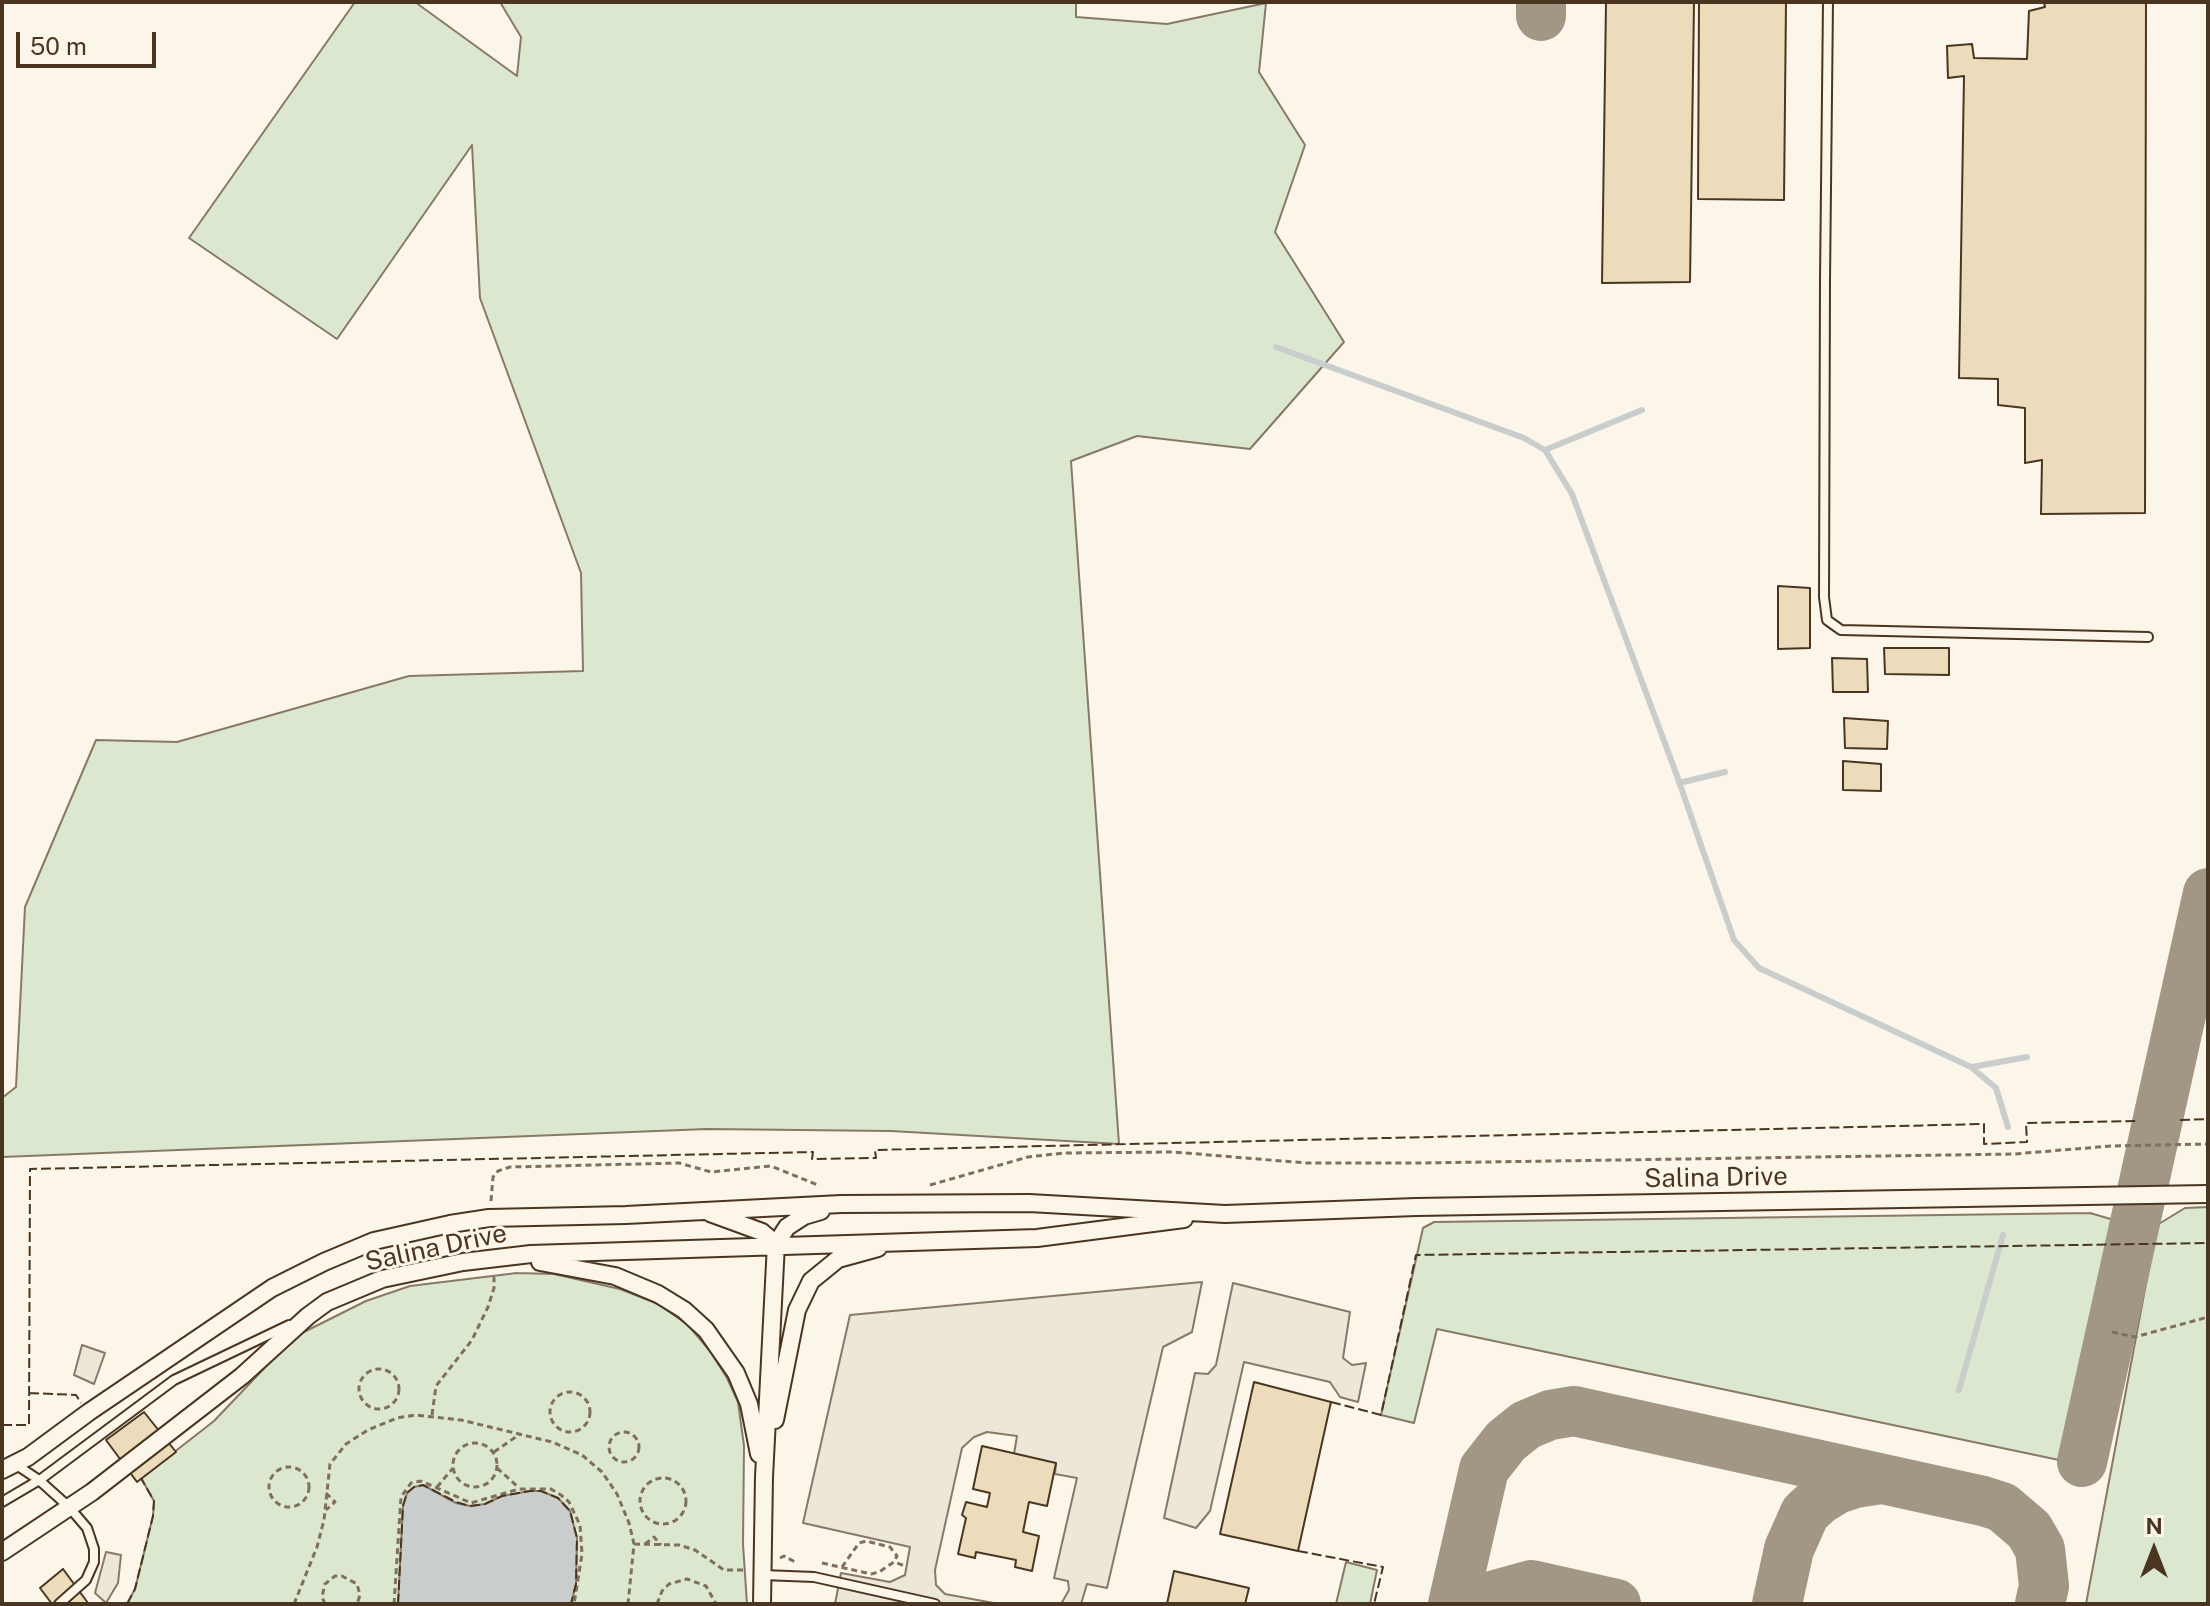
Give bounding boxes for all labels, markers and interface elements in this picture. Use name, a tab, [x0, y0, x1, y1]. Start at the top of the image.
scale bar	[20, 16, 160, 66]
text: 50 m	[30, 32, 87, 60]
street label: Salina Drive	[1644, 1161, 1788, 1195]
street label: Salina Drive	[362, 1218, 510, 1278]
north arrow	[2114, 1510, 2194, 1590]
text: N	[2145, 1513, 2163, 1539]

